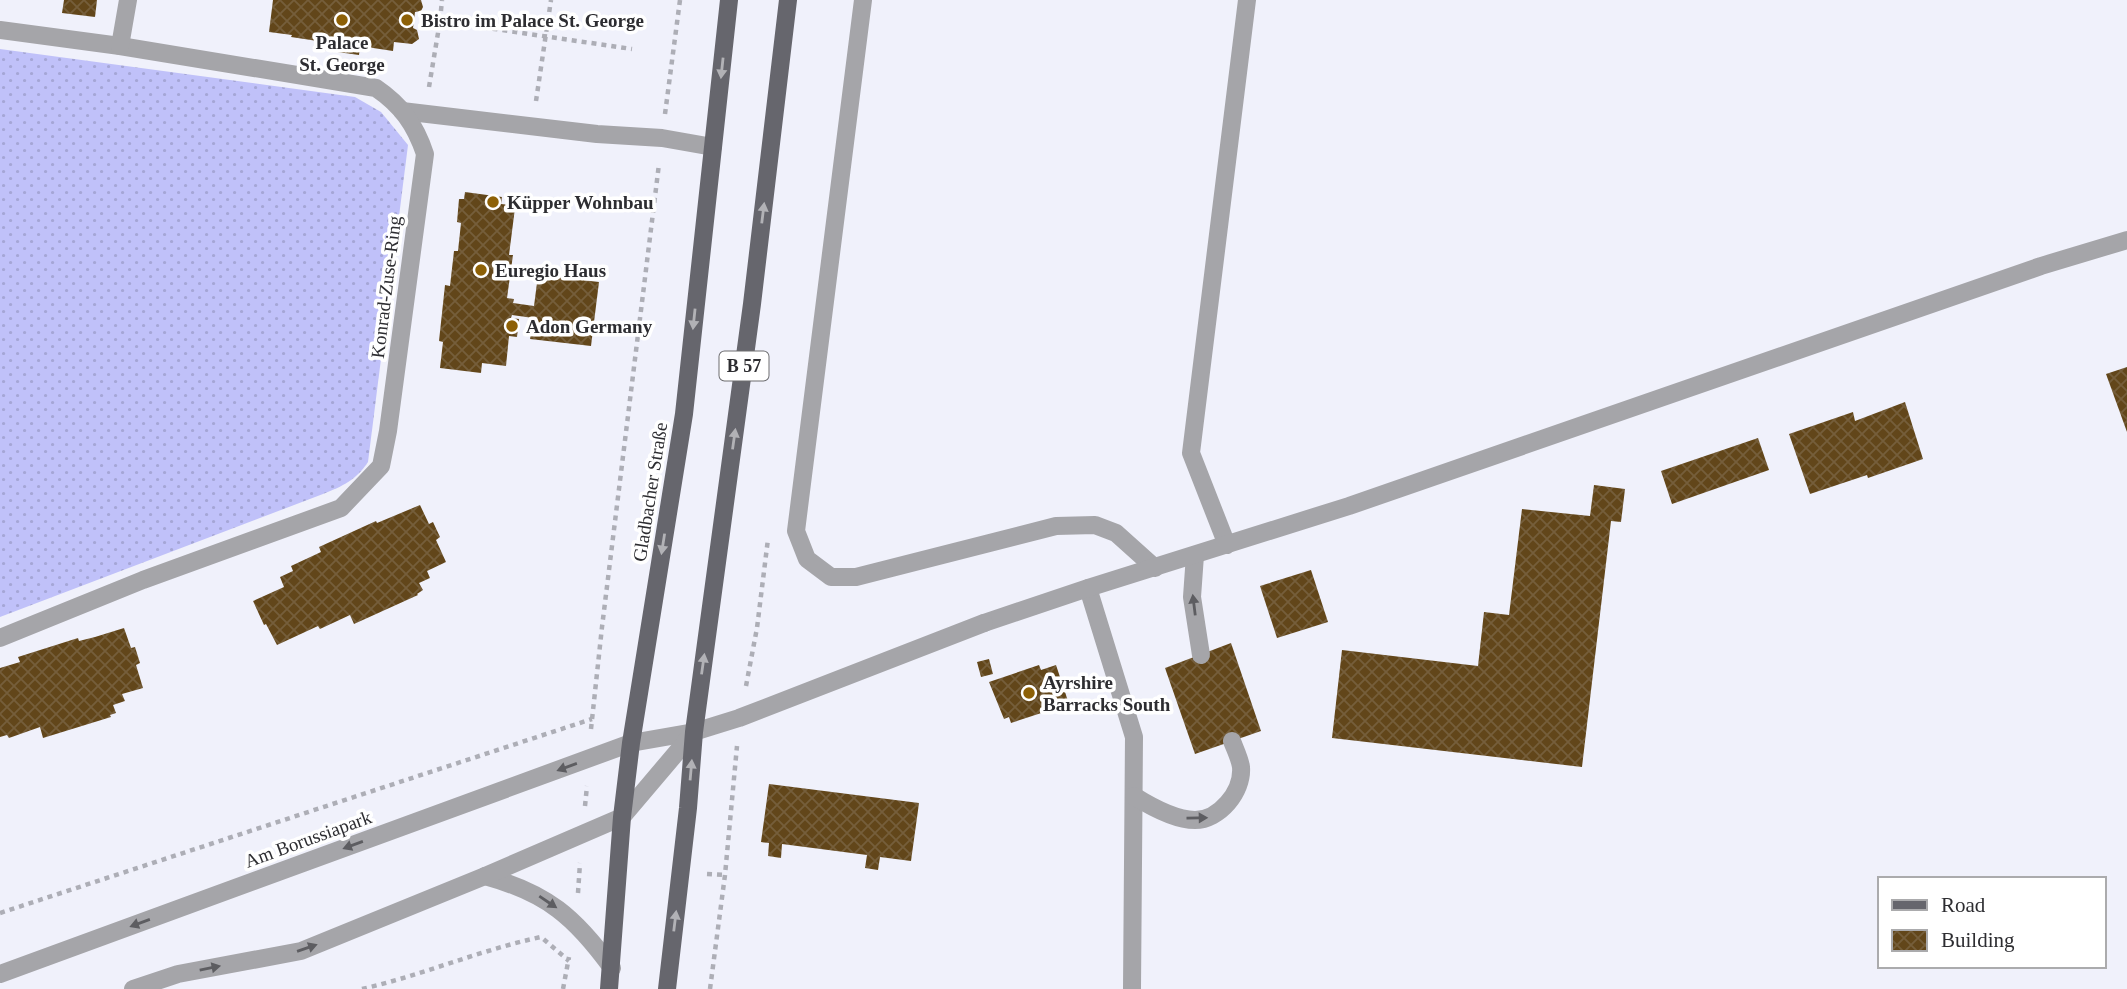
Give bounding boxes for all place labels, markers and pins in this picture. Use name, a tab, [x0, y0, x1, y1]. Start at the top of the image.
place label: Bistro im Palace St. George	[421, 10, 644, 31]
marker: Palace St. George	[334, 12, 350, 28]
marker: Bistro im Palace St. George	[399, 12, 415, 28]
place label: Palace St. George	[299, 32, 385, 75]
place label: Küpper Wohnbau	[507, 192, 654, 213]
marker: Küpper Wohnbau	[485, 194, 501, 210]
place label: Euregio Haus	[495, 260, 606, 281]
marker: Euregio Haus	[473, 262, 489, 278]
place label: Adon Germany	[526, 316, 653, 337]
marker: Adon Germany	[504, 318, 520, 334]
place label: Ayrshire Barracks South	[1043, 672, 1171, 715]
marker: Ayrshire Barracks South	[1021, 685, 1037, 701]

